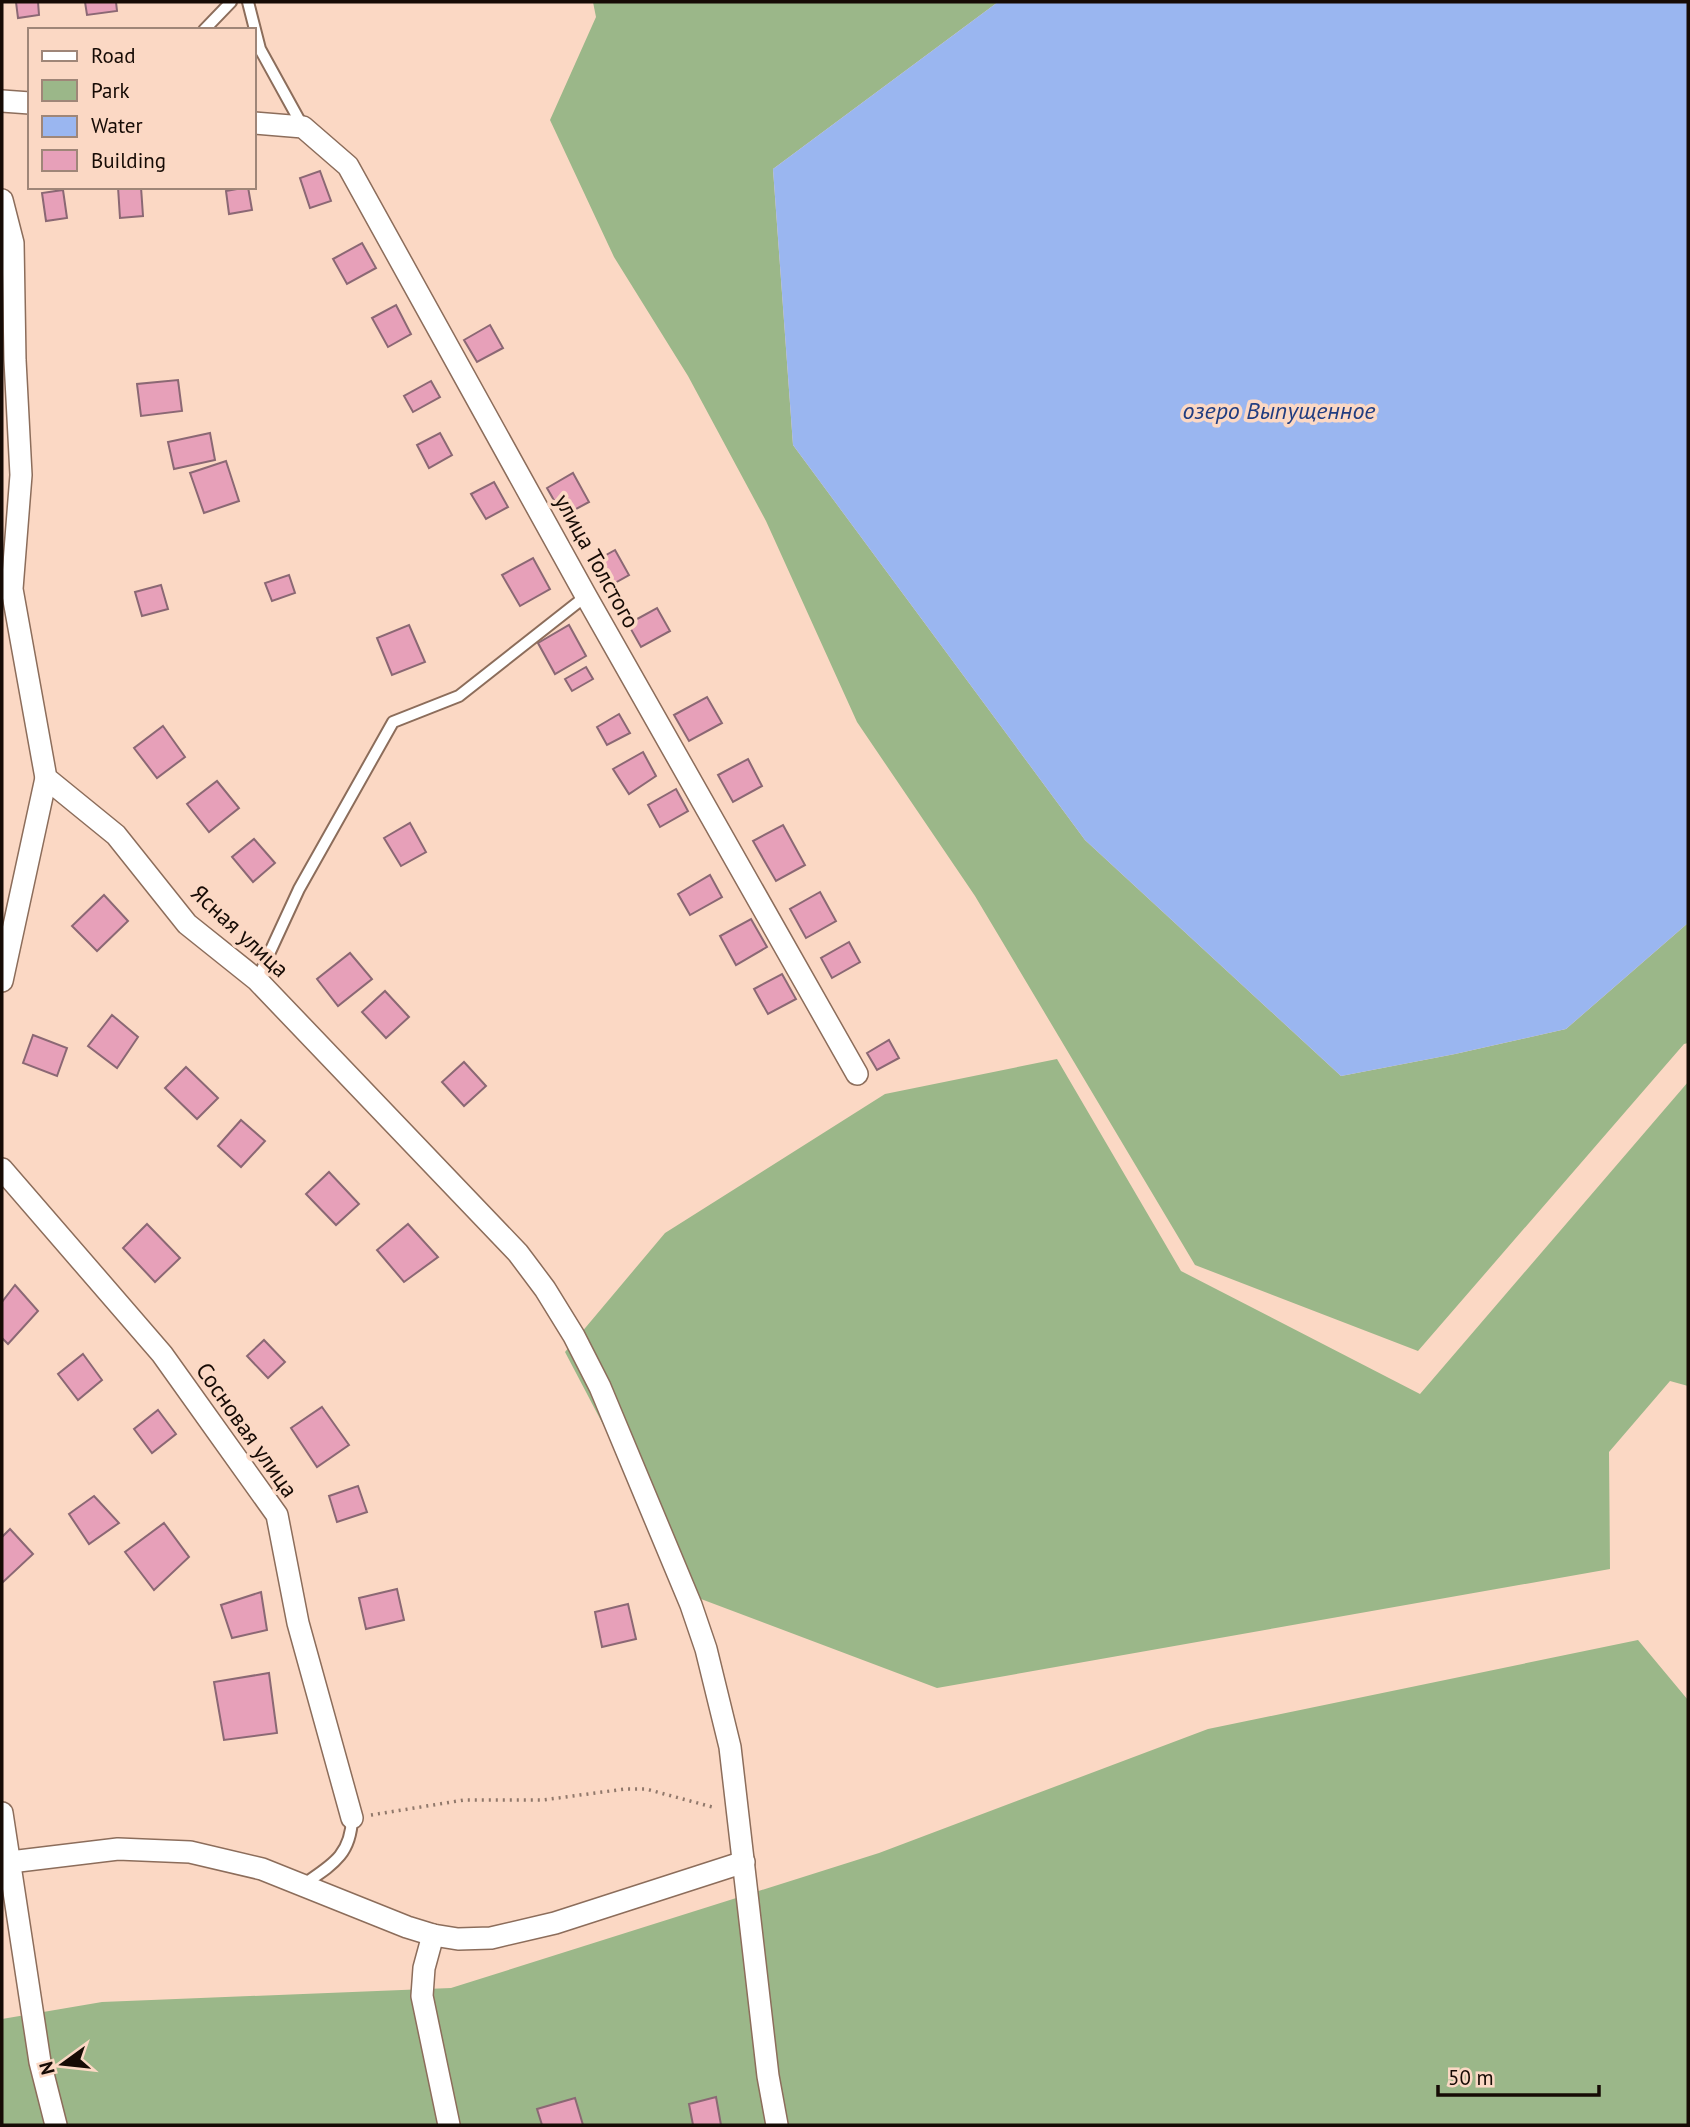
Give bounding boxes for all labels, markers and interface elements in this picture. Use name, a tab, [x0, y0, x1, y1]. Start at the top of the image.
legend	[28, 28, 256, 189]
text: Road	[91, 42, 135, 69]
text: Park	[91, 77, 130, 104]
text: Water	[91, 112, 143, 139]
text: Building	[91, 147, 166, 174]
water label: озеро Выпущенное	[1183, 395, 1375, 426]
street label: улица Толстого	[549, 489, 646, 633]
street label: Ясная улица	[186, 878, 295, 983]
street label: Сосновая улица	[190, 1357, 305, 1503]
north arrow	[28, 2029, 98, 2099]
scale bar	[1438, 2054, 1599, 2098]
text: N	[33, 2059, 60, 2078]
text: 50 m	[1448, 2064, 1494, 2091]

